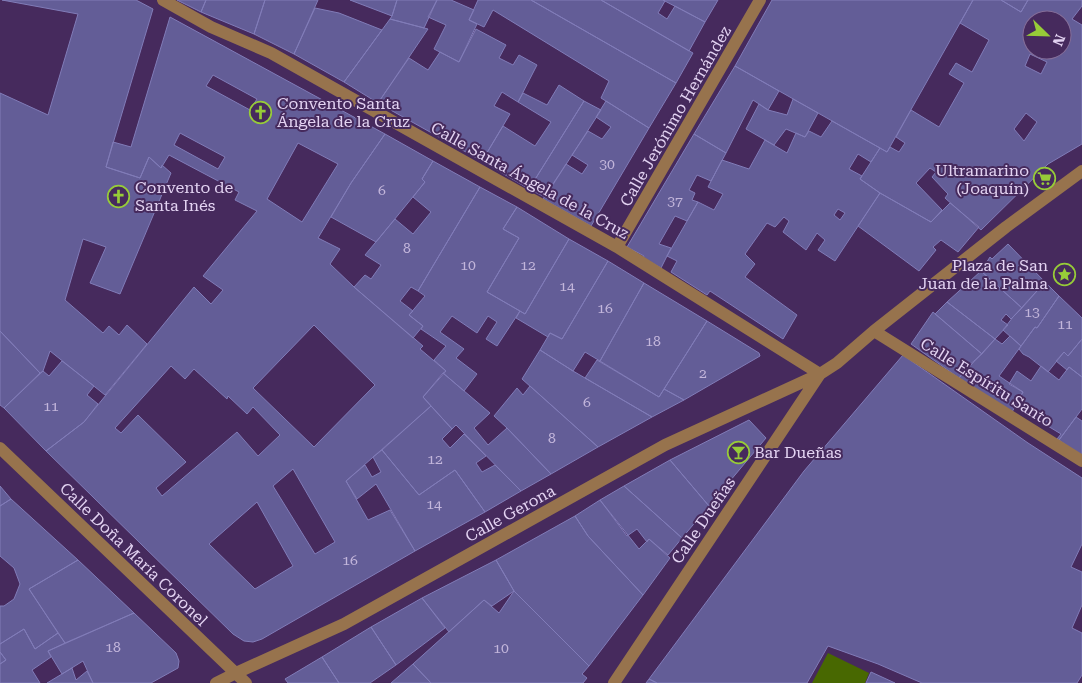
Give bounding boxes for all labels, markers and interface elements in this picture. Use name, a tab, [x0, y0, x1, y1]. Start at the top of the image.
north arrow	[1022, 10, 1072, 60]
street label: Calle Jerónimo Hernández	[616, 22, 735, 210]
text: N	[1049, 32, 1068, 48]
place label: Convento Santa Ángela de la Cruz	[277, 94, 410, 131]
church icon: Convento Santa Ángela de la Cruz	[249, 100, 273, 124]
street label: Calle Santa Ángela de la Cruz	[427, 118, 632, 243]
house number: 30	[599, 156, 615, 172]
place label: Ultramarino (Joaquín)	[935, 161, 1029, 198]
supermarket icon: Ultramarino (Joaquín)	[1033, 167, 1057, 191]
place label: Convento de Santa Inés	[135, 178, 234, 215]
house number: 6	[378, 182, 386, 198]
church icon: Convento de Santa Inés	[107, 184, 131, 208]
house number: 37	[667, 193, 683, 209]
house number: 8	[403, 240, 411, 256]
place label: Plaza de San Juan de la Palma	[919, 256, 1048, 293]
house number: 10	[460, 257, 476, 273]
house number: 12	[520, 257, 536, 273]
place icon: Plaza de San Juan de la Palma	[1052, 262, 1076, 286]
house number: 14	[559, 278, 575, 294]
house number: 16	[597, 300, 613, 316]
house number: 13	[1024, 304, 1040, 320]
house number: 11	[1057, 316, 1073, 332]
house number: 18	[645, 333, 661, 349]
street label: Calle Espíritu Santo	[917, 334, 1057, 431]
house number: 2	[699, 365, 707, 381]
house number: 6	[583, 394, 591, 410]
house number: 11	[43, 398, 59, 414]
house number: 8	[548, 430, 556, 446]
bar icon: Bar Dueñas	[726, 440, 750, 464]
place label: Bar Dueñas	[754, 443, 842, 462]
house number: 12	[427, 451, 443, 467]
street label: Calle Dueñas	[667, 473, 740, 567]
street label: Calle Doña María Coronel	[56, 479, 211, 630]
street label: Calle Gerona	[462, 481, 559, 546]
house number: 14	[426, 496, 442, 512]
house number: 16	[342, 552, 358, 568]
house number: 18	[105, 639, 121, 655]
house number: 10	[493, 640, 509, 656]

